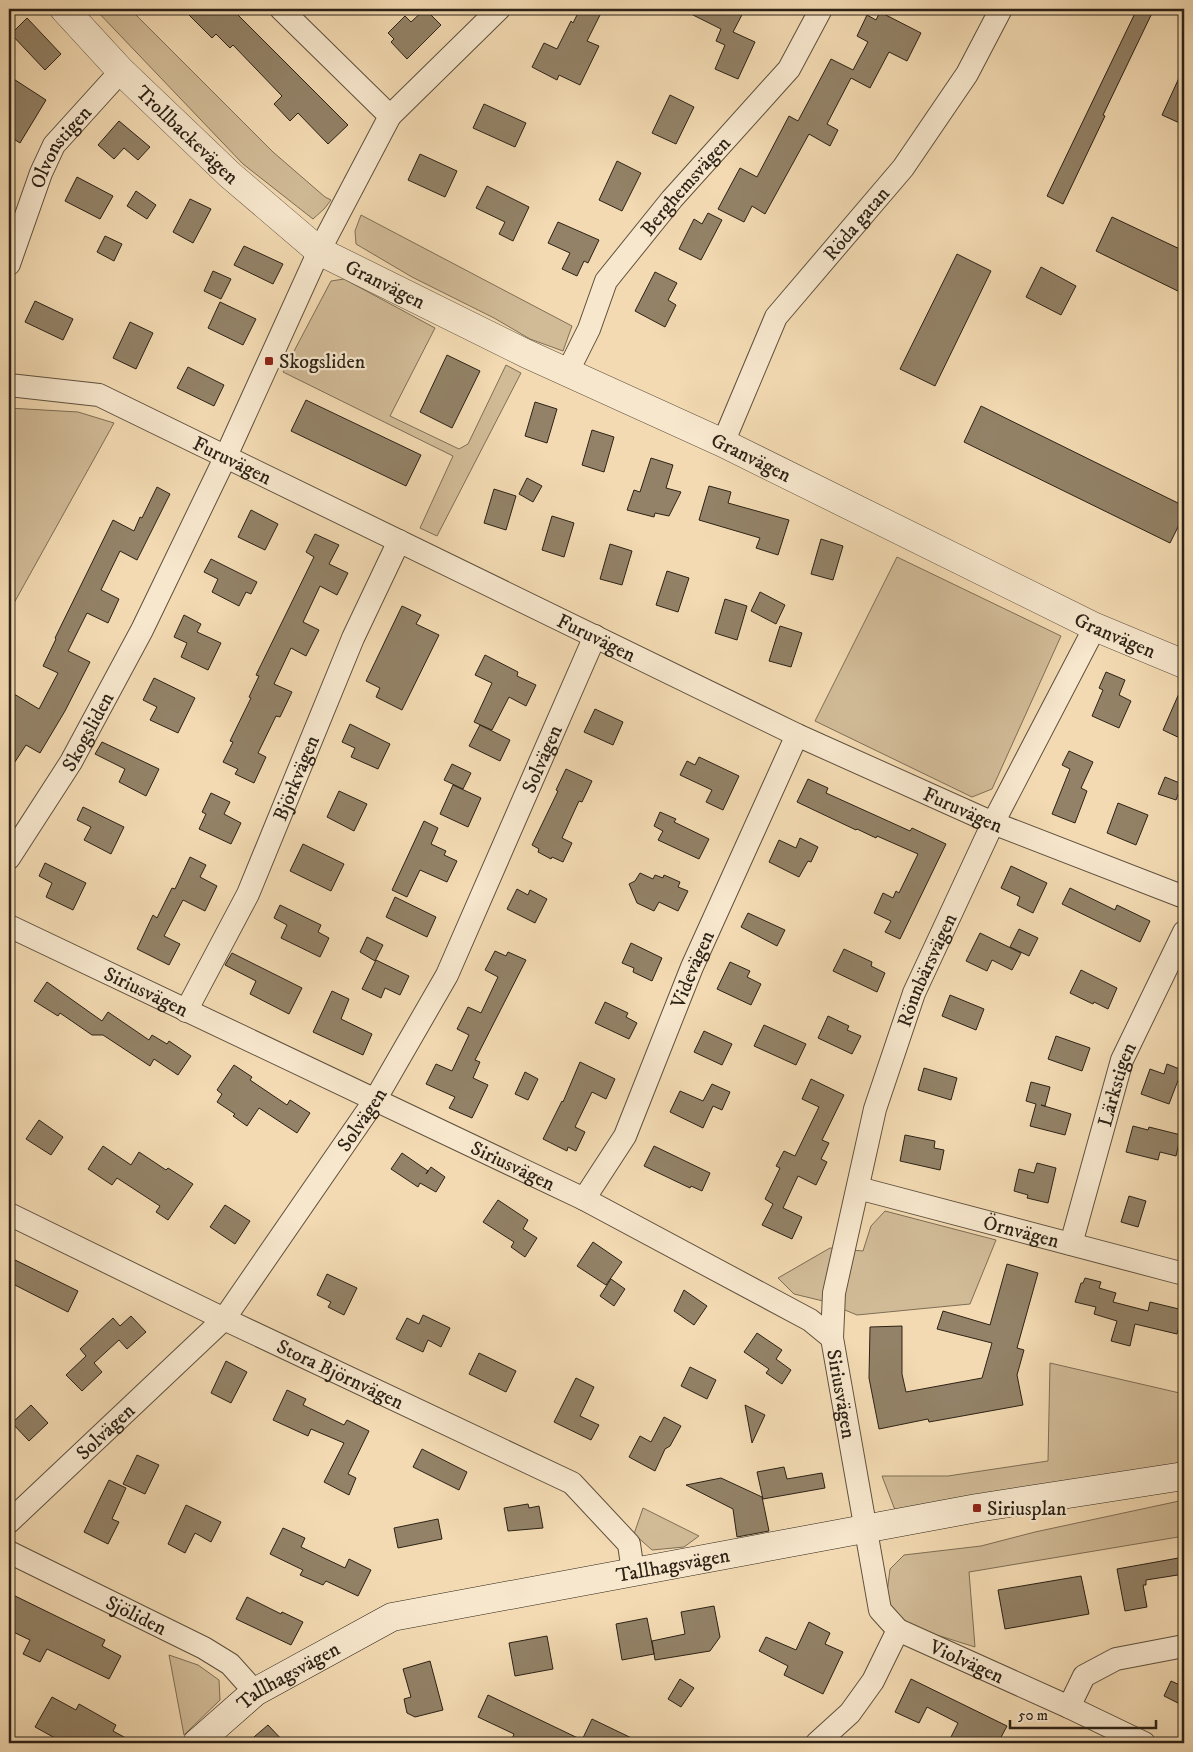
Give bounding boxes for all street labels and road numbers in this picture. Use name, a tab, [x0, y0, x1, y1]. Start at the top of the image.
street label: Trollbackevägen	[130, 81, 243, 191]
street label: Olvonstigen	[26, 101, 98, 192]
street label: Berghemsvägen	[636, 131, 737, 242]
street label: Röda gatan	[819, 182, 896, 266]
street label: Granvägen	[341, 255, 429, 316]
street label: Granvägen	[707, 428, 795, 489]
street label: Furuvägen	[188, 432, 276, 491]
street label: Granvägen	[1070, 608, 1160, 665]
street label: Furuvägen	[553, 609, 640, 669]
street label: Skogsliden	[57, 688, 120, 777]
street label: Solvägen	[517, 721, 569, 797]
street label: Björkvägen	[268, 731, 326, 825]
street label: Furuvägen	[919, 782, 1006, 840]
street label: Rönnbärsvägen	[892, 909, 964, 1030]
street label: Videvägen	[666, 927, 721, 1013]
street label: Siriusvägen	[99, 962, 192, 1023]
street label: Lärkstigen	[1093, 1038, 1143, 1130]
street label: Solvägen	[332, 1083, 393, 1157]
street label: Siriusvägen	[466, 1136, 559, 1198]
street label: Örnvägen	[980, 1211, 1062, 1255]
street label: Stora Björnvägen	[272, 1335, 408, 1416]
street label: Siriusvägen	[820, 1347, 861, 1441]
street label: Solvägen	[71, 1398, 141, 1466]
street label: Tallhagsvägen	[614, 1543, 732, 1589]
street label: Sjöliden	[101, 1591, 171, 1642]
street label: Violvägen	[924, 1634, 1008, 1690]
street label: Tallhagsvägen	[232, 1637, 345, 1716]

